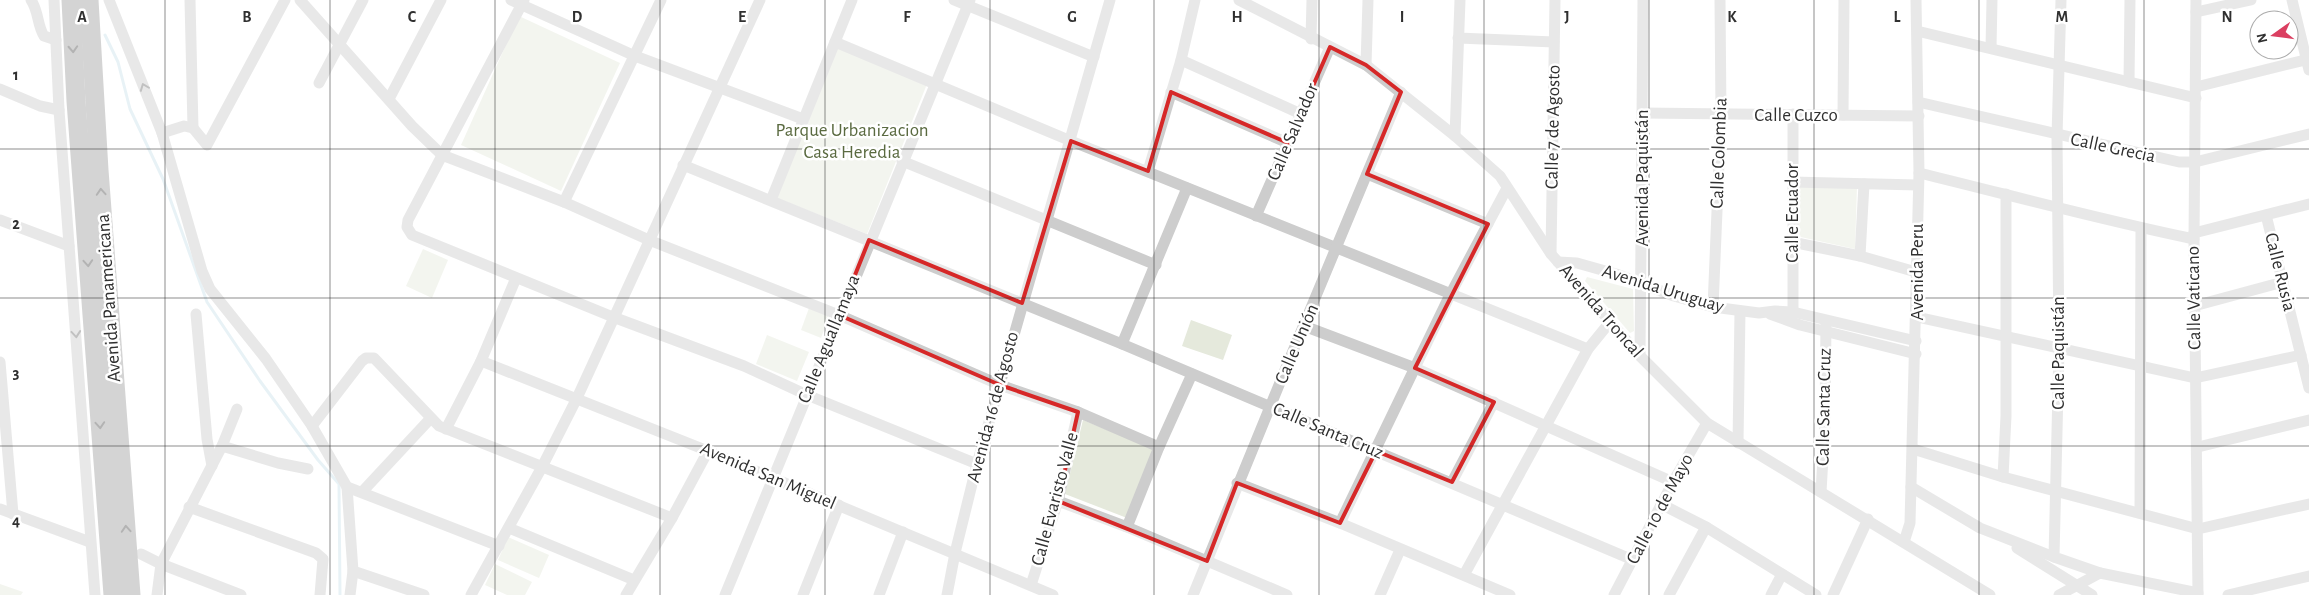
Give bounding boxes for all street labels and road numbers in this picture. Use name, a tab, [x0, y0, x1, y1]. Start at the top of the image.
street label: Calle 7 de Agosto	[1542, 65, 1564, 189]
street label: Calle Salvador	[1264, 81, 1322, 183]
street label: Calle Colombia	[1708, 97, 1730, 209]
street label: Calle Cuzco	[1754, 106, 1838, 125]
street label: Avenida Paquistán	[1633, 110, 1652, 246]
street label: Calle Grecia	[2069, 130, 2158, 166]
street label: Calle Ecuador	[1783, 163, 1802, 263]
street label: Avenida Panamericana	[94, 213, 124, 383]
street label: Avenida Peru	[1908, 223, 1927, 320]
street label: Calle Rusia	[2261, 231, 2299, 313]
street label: Calle Vaticano	[2184, 246, 2204, 350]
street label: Avenida Troncal	[1555, 261, 1647, 361]
street label: Avenida Uruguay	[1600, 261, 1726, 317]
street label: Calle Aguallamaya	[795, 272, 864, 406]
street label: Calle Paquistán	[2049, 296, 2068, 410]
street label: Calle Unión	[1272, 301, 1322, 387]
street label: Avenida 16 de Agosto	[964, 330, 1022, 484]
street label: Calle Santa Cruz	[1813, 348, 1835, 466]
street label: Calle Santa Cruz	[1270, 399, 1386, 463]
street label: Calle Evaristo Valle	[1028, 430, 1082, 568]
street label: Avenida San Miguel	[697, 439, 839, 513]
street label: Calle 10 de Mayo	[1623, 451, 1697, 567]

